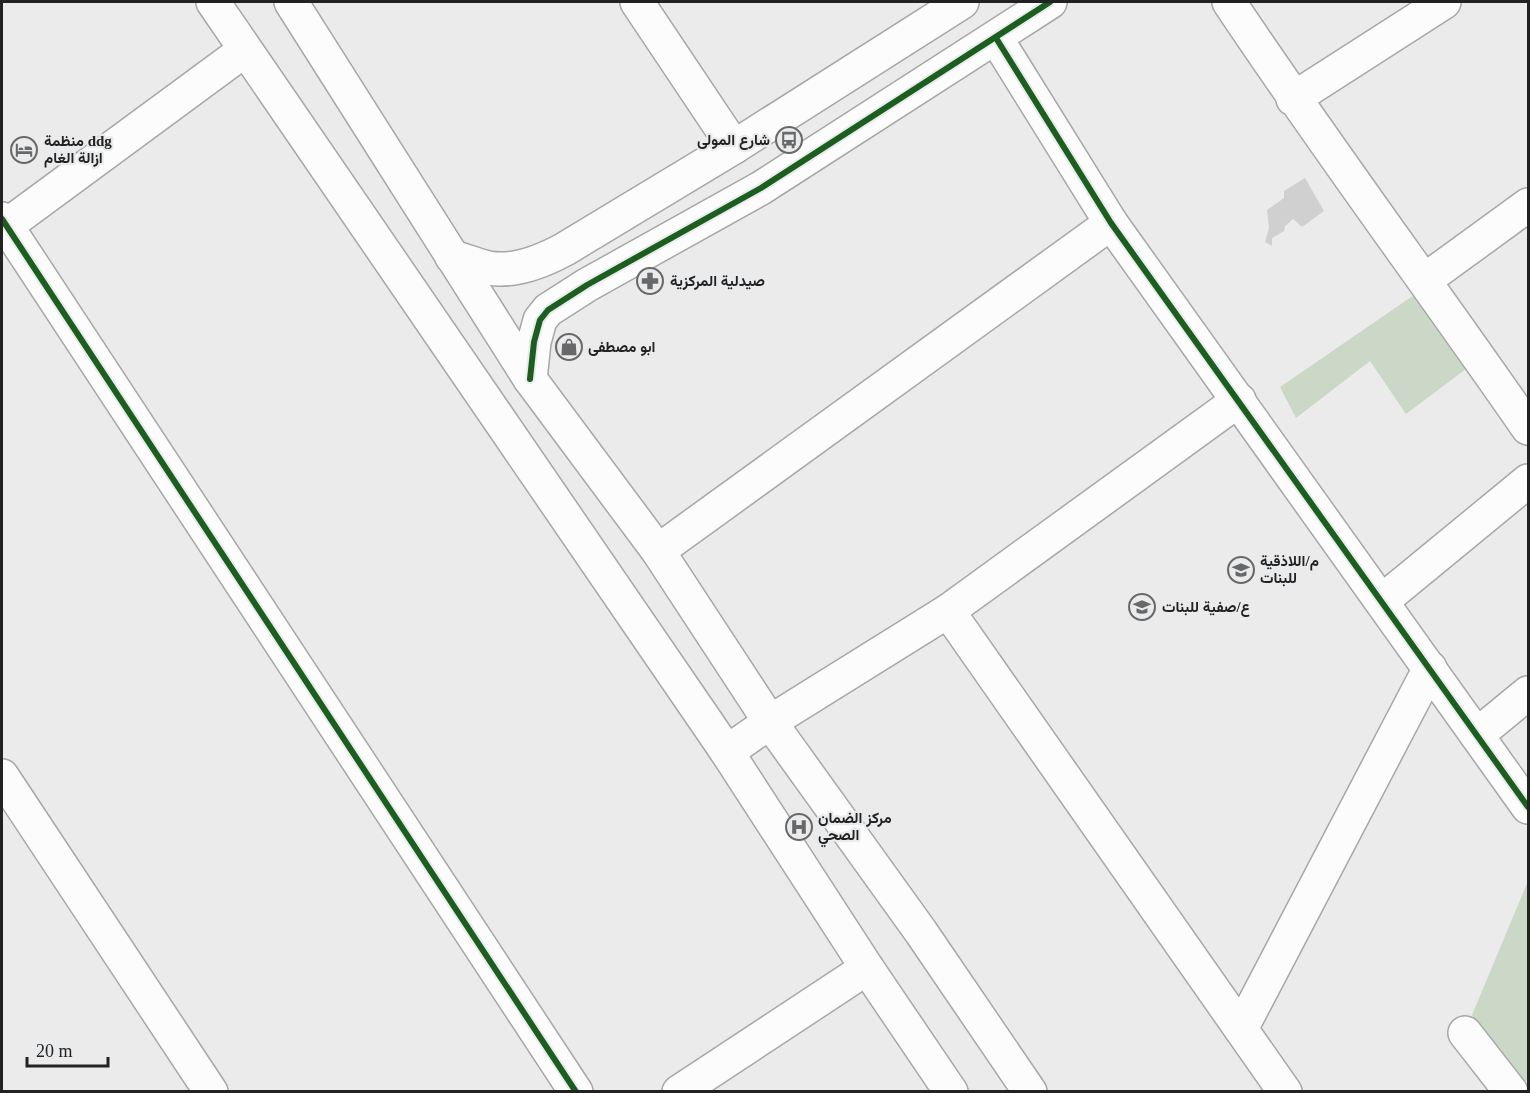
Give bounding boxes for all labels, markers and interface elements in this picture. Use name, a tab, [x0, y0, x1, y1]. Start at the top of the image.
bus stop icon: شارع المولى	[774, 125, 804, 155]
place label: شارع المولى	[697, 132, 770, 150]
place label: منظمة ddg ازالة الغام	[44, 133, 112, 168]
hotel icon: منظمة ddg ازالة الغام	[9, 135, 39, 165]
pharmacy icon: صيدلية المركزية	[635, 266, 665, 296]
place label: صيدلية المركزية	[670, 273, 765, 290]
shop icon: ابو مصطفى	[554, 332, 584, 362]
place label: ابو مصطفى	[588, 339, 656, 356]
place label: م/اللاذقية للبنات	[1260, 553, 1319, 587]
school or university icon: م/اللاذقية للبنات	[1226, 555, 1256, 585]
school or university icon: ع/صفية للبنات	[1127, 592, 1157, 622]
place label: ع/صفية للبنات	[1162, 599, 1250, 617]
place label: مركز الضمان الصحي	[818, 810, 892, 848]
hospital icon: مركز الضمان الصحي	[784, 812, 814, 842]
scale bar	[27, 1030, 108, 1068]
text: 20 m	[36, 1041, 73, 1061]

